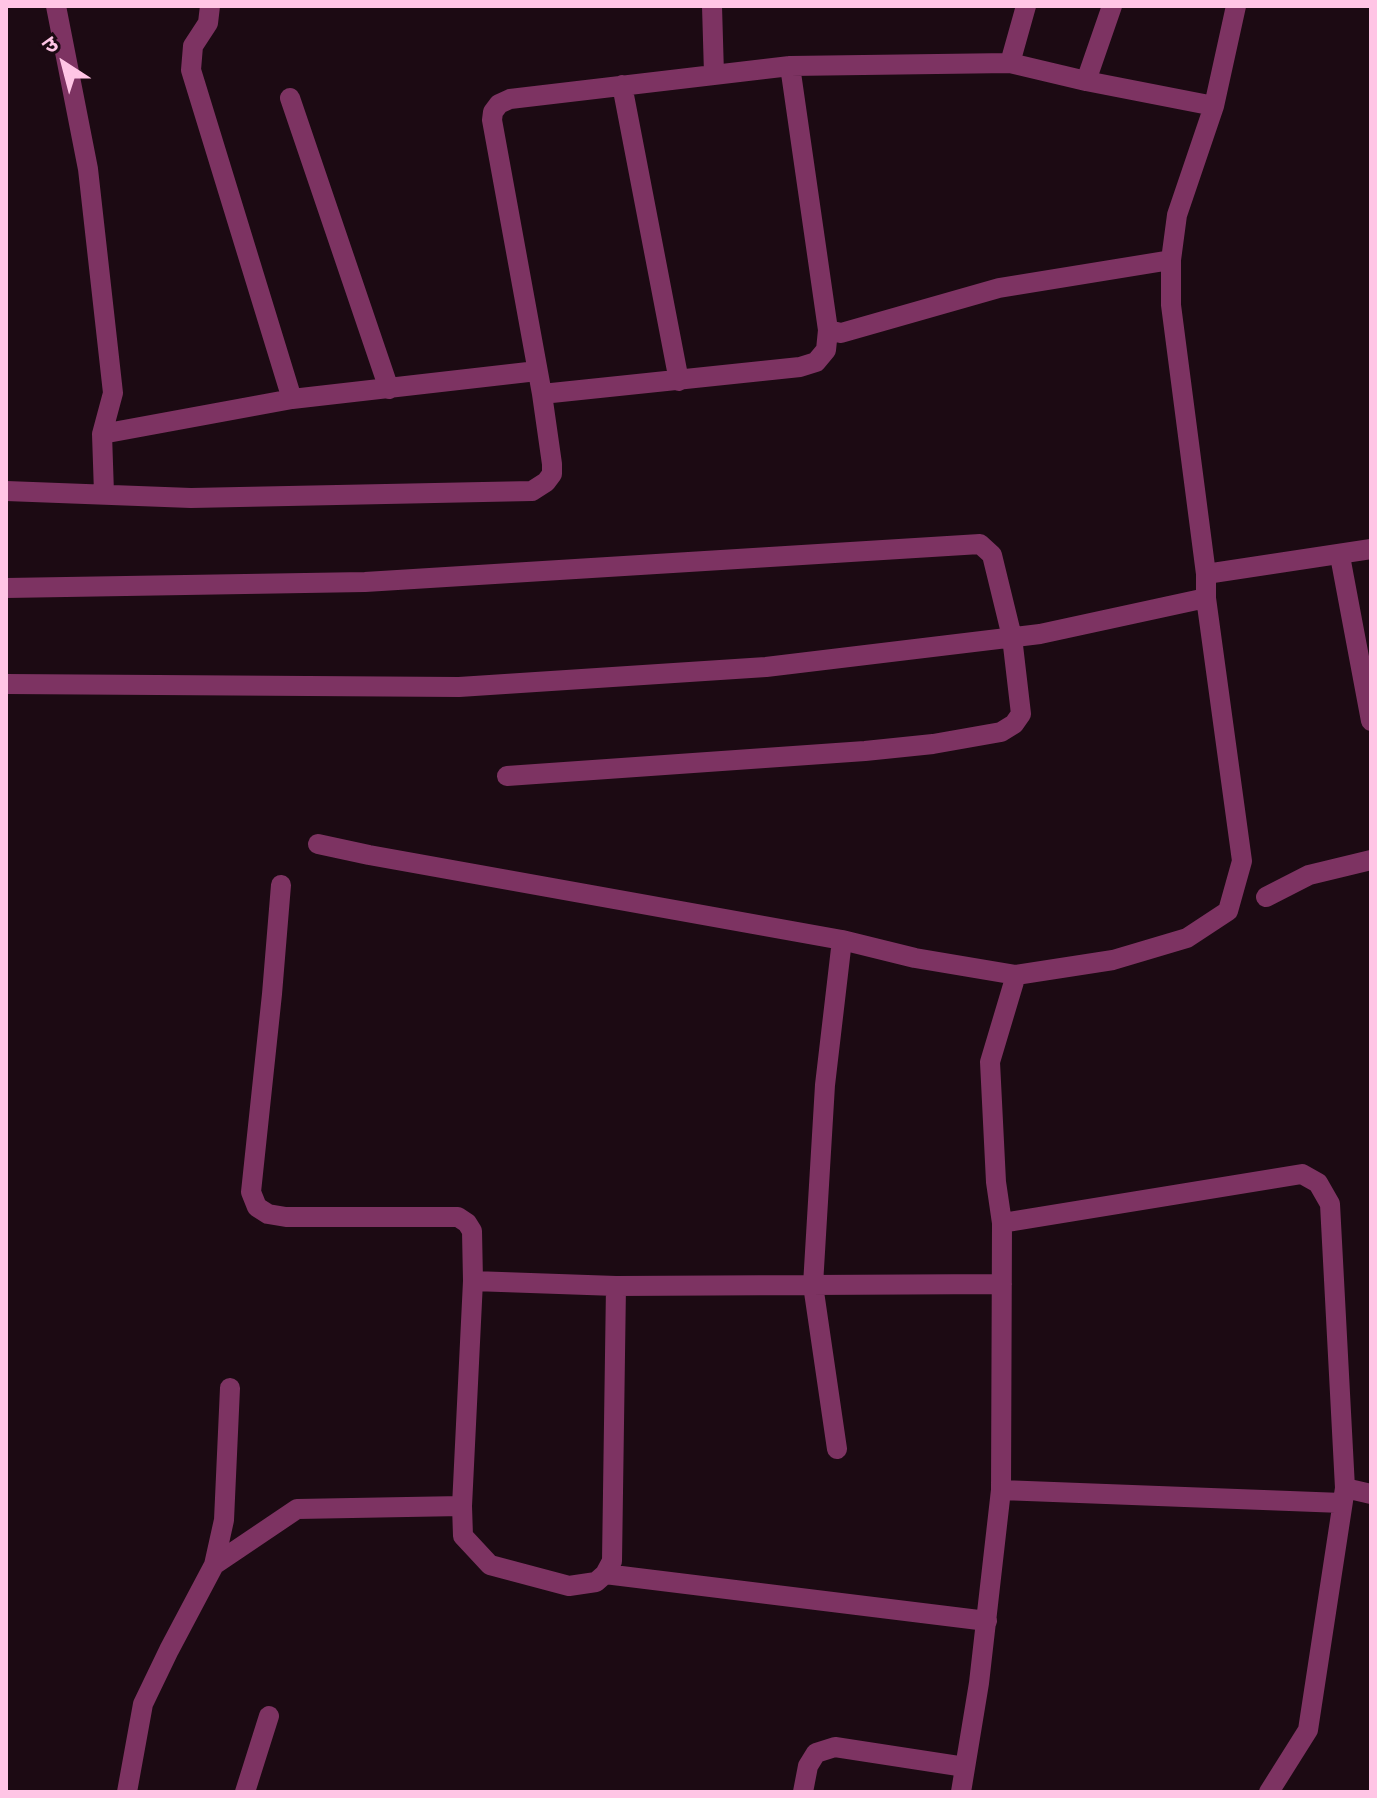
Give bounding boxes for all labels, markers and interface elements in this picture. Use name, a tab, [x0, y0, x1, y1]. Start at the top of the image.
north arrow	[24, 24, 104, 104]
text: उ	[35, 27, 65, 62]

